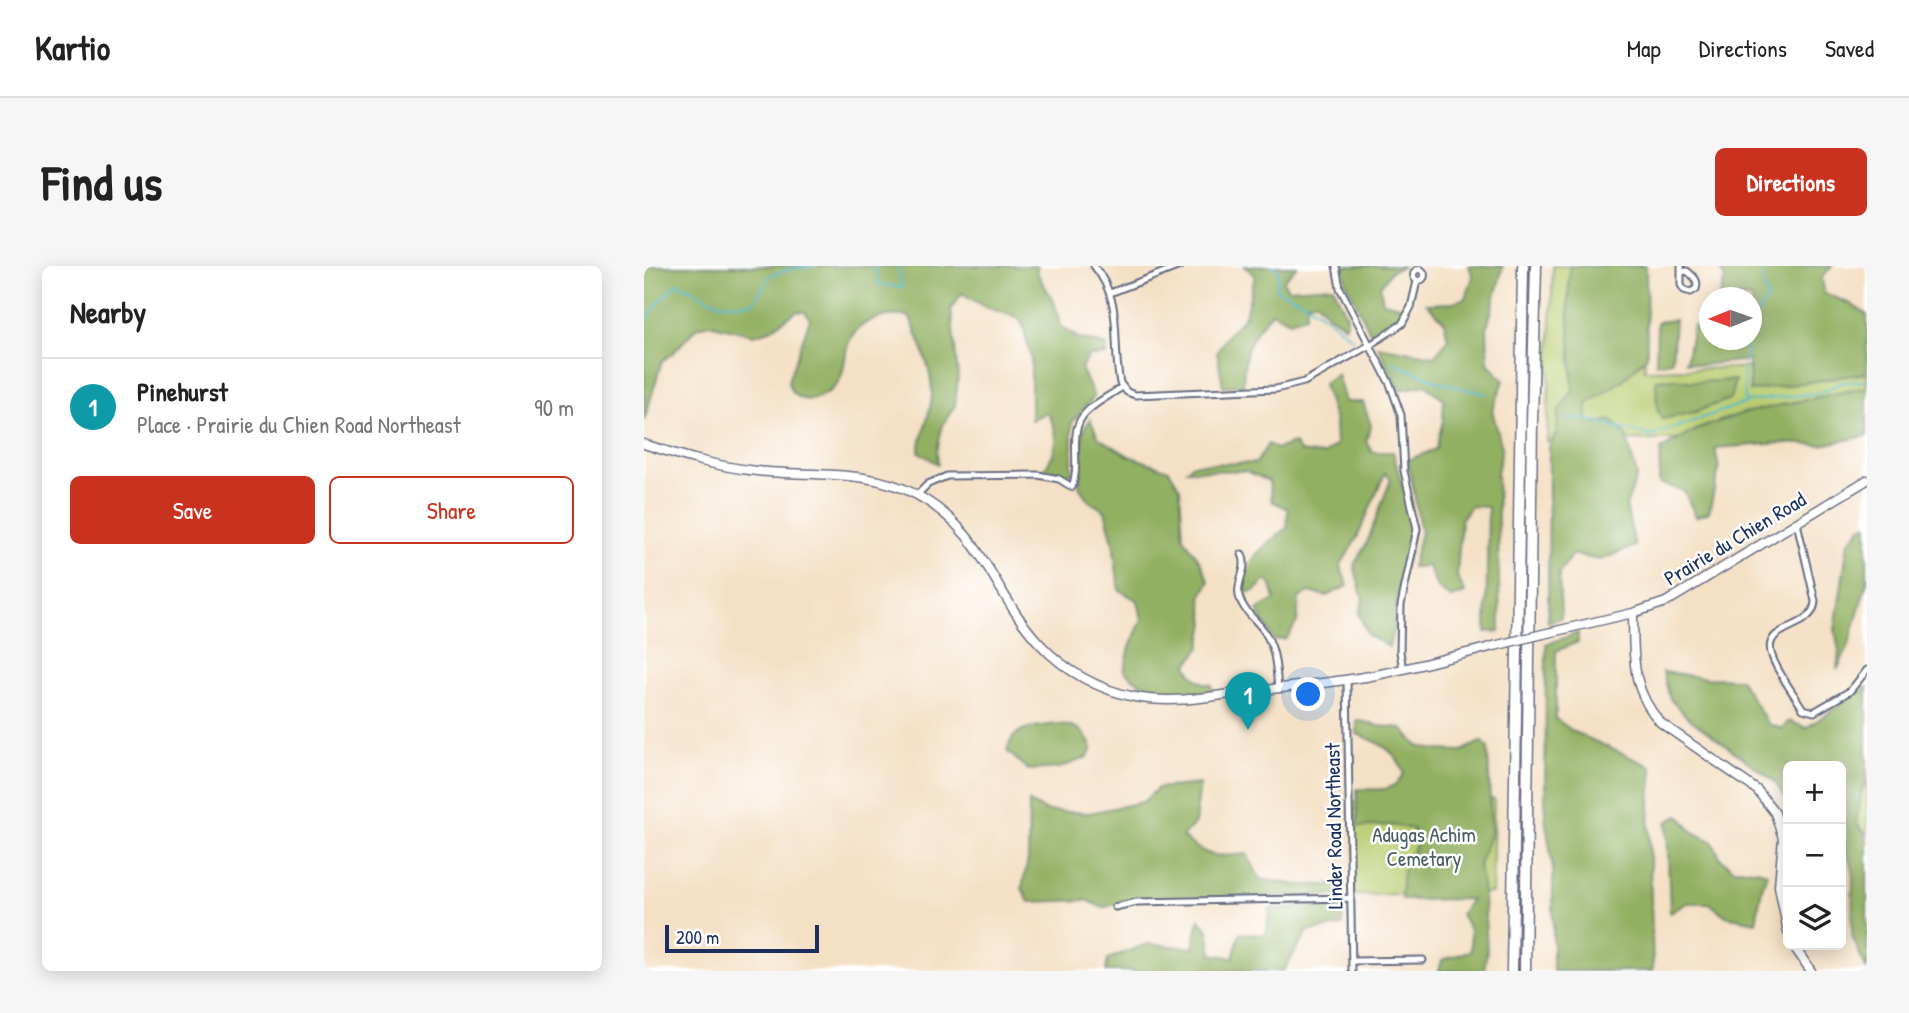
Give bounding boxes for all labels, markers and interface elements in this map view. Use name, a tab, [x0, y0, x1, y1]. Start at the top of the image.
text: Kartio	[35, 26, 110, 70]
text: Map	[1627, 32, 1661, 64]
text: Directions	[1699, 32, 1787, 64]
text: Saved	[1825, 32, 1874, 64]
button: Directions	[1715, 148, 1867, 216]
text: Find us	[42, 149, 162, 215]
north arrow	[1699, 287, 1762, 350]
text: Nearby	[70, 292, 146, 332]
text: Pinehurst	[137, 374, 228, 409]
text: 1	[89, 392, 97, 423]
text: 90 m	[534, 392, 574, 423]
text: Place · Prairie du Chien Road Northeast	[137, 409, 461, 440]
button: Save	[70, 476, 315, 544]
button: Share	[329, 476, 574, 544]
street label: Prairie du Chien Road	[1658, 485, 1811, 592]
pin: 1	[1225, 672, 1271, 730]
your location	[1291, 677, 1325, 711]
street label: Linder Road Northeast	[1318, 742, 1349, 909]
map controls	[1783, 761, 1846, 950]
button: +	[1783, 761, 1846, 824]
park label: Adugas Achim Cemetary	[1372, 820, 1476, 873]
button: −	[1783, 824, 1846, 887]
button: layers	[1783, 887, 1846, 950]
scale bar	[665, 922, 819, 954]
text: 200 m	[676, 924, 719, 950]

